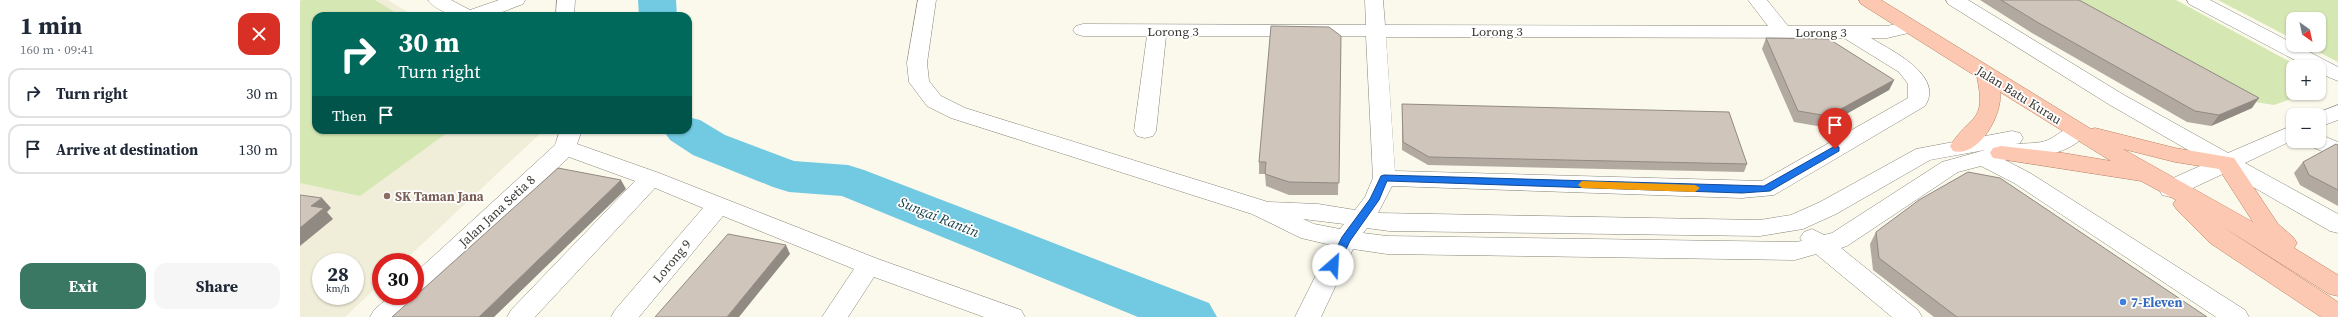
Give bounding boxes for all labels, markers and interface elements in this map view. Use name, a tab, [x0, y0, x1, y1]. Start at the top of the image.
text: 1 min	[20, 9, 82, 42]
north arrow	[2286, 12, 2326, 52]
map controls	[2286, 12, 2326, 148]
button: close	[238, 13, 280, 55]
text: 30 m	[398, 23, 460, 61]
street label: Lorong 3	[1147, 23, 1199, 40]
street label: Lorong 3	[1471, 23, 1523, 40]
street label: Lorong 3	[1795, 24, 1847, 41]
icon: right	[332, 28, 384, 80]
text: 160 m · 09:41	[20, 41, 94, 58]
text: Turn right	[398, 59, 480, 84]
button: +	[2286, 60, 2326, 100]
street label: Jalan Batu Kurau	[1972, 61, 2065, 128]
icon: right	[22, 82, 44, 104]
text: Turn right	[56, 83, 128, 104]
text: 30 m	[246, 83, 278, 104]
icon: arrive	[375, 104, 397, 126]
text: Then	[332, 105, 367, 126]
pin	[1818, 108, 1852, 149]
button: −	[2286, 108, 2326, 148]
icon: arrive	[1824, 114, 1846, 136]
icon: arrive	[22, 138, 44, 160]
text: Arrive at destination	[56, 139, 198, 160]
text: 130 m	[238, 139, 278, 160]
street label: Jalan Jana Setia 8	[454, 171, 539, 251]
place label: SK Taman Jana	[395, 188, 484, 205]
marker: SK Taman Jana	[382, 191, 392, 201]
water label: Sungai Rantin	[896, 192, 982, 242]
street label: Lorong 9	[649, 236, 695, 286]
position arrow	[1312, 244, 1354, 286]
speed limit sign: 30	[372, 253, 424, 305]
text: 28	[327, 260, 349, 288]
button: Exit	[20, 263, 146, 309]
button: Share	[154, 263, 280, 309]
text: km/h	[326, 282, 350, 295]
place label: 7-Eleven	[2131, 294, 2182, 311]
marker: 7-Eleven	[2118, 297, 2128, 307]

